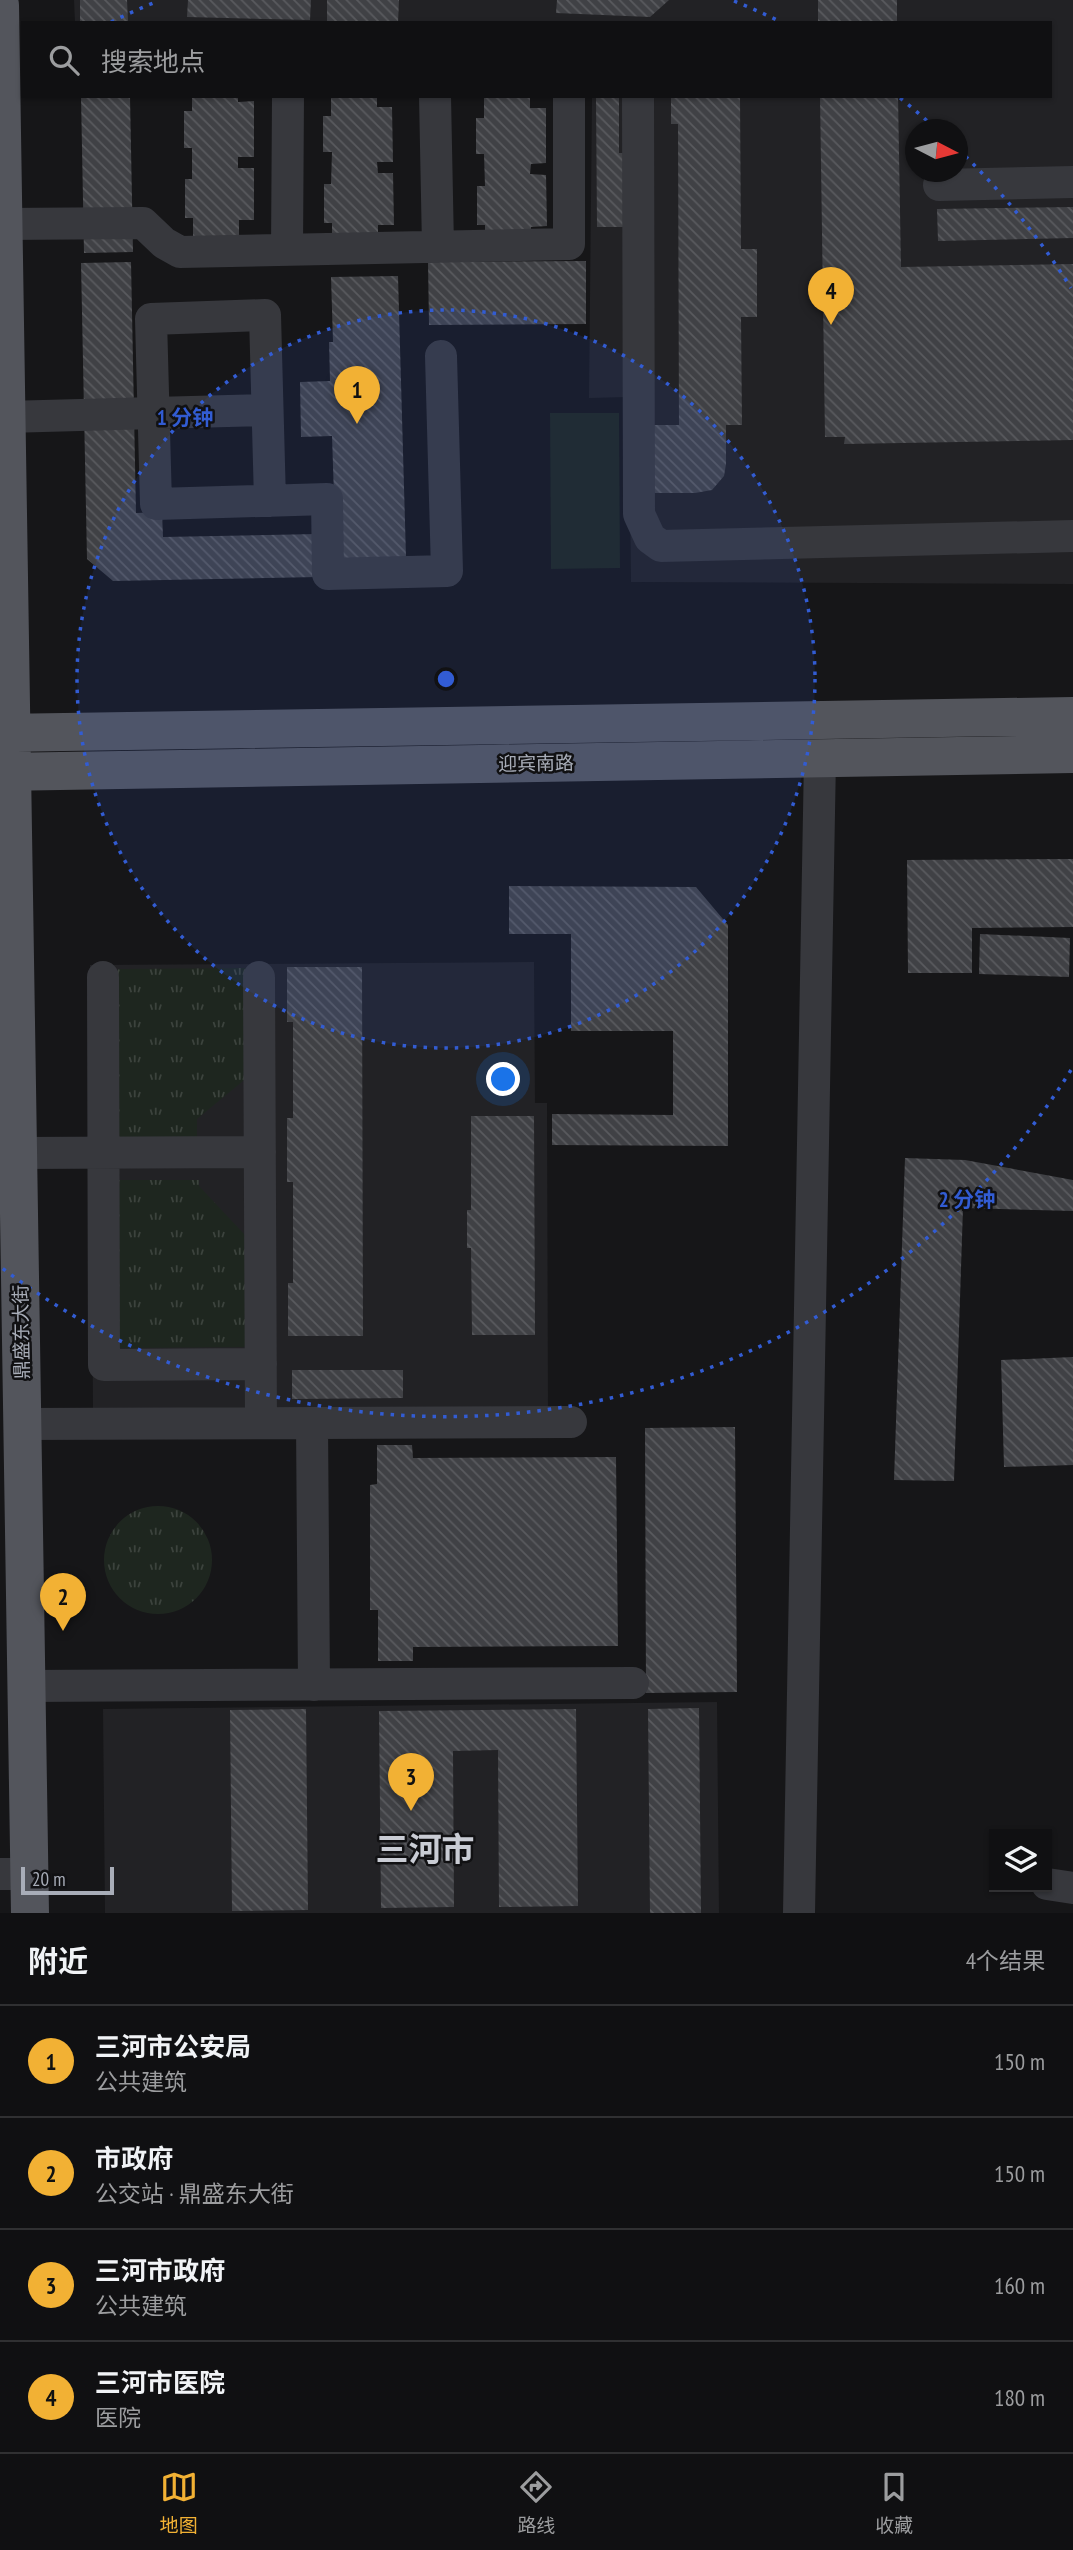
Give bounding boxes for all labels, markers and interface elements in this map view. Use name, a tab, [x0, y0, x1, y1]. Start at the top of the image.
search box	[21, 21, 1052, 98]
icon: search	[45, 41, 83, 79]
text: 搜索地点	[101, 45, 205, 78]
north arrow	[905, 119, 968, 182]
pin: 4	[808, 267, 854, 325]
pin: 1	[334, 366, 380, 424]
text: 1 分钟	[157, 404, 213, 431]
centre of rings	[434, 667, 458, 691]
street label: 迎宾南路	[498, 750, 574, 776]
your location	[486, 1062, 520, 1096]
text: 2 分钟	[939, 1186, 995, 1213]
street label: 鼎盛东大街	[8, 1284, 34, 1380]
pin: 2	[40, 1573, 86, 1631]
pin: 3	[388, 1753, 434, 1811]
district label: 三河市	[376, 1827, 475, 1870]
map controls	[989, 1829, 1052, 1892]
button: layers	[989, 1829, 1052, 1892]
scale bar	[21, 1864, 114, 1896]
text: 20 m	[32, 1867, 66, 1891]
text: 附近	[28, 1941, 88, 1980]
text: 4个结果	[966, 1946, 1045, 1975]
text: 三河市公安局	[95, 2030, 251, 2063]
text: 1	[46, 2047, 57, 2076]
text: 150 m	[994, 2047, 1045, 2076]
text: 公共建筑	[95, 2067, 187, 2096]
text: 市政府	[95, 2142, 173, 2175]
text: 2	[46, 2159, 57, 2188]
text: 150 m	[994, 2159, 1045, 2188]
text: 公交站 · 鼎盛东大街	[95, 2179, 294, 2208]
text: 三河市政府	[95, 2254, 225, 2287]
text: 3	[46, 2271, 57, 2300]
text: 160 m	[994, 2271, 1045, 2300]
text: 公共建筑	[95, 2291, 187, 2320]
text: 三河市医院	[95, 2366, 225, 2399]
text: 4	[46, 2383, 57, 2412]
text: 180 m	[994, 2383, 1045, 2412]
text: 医院	[95, 2403, 141, 2432]
tab: 地图	[160, 2468, 198, 2537]
tab: 路线	[517, 2468, 555, 2537]
tab: 收藏	[875, 2468, 913, 2537]

